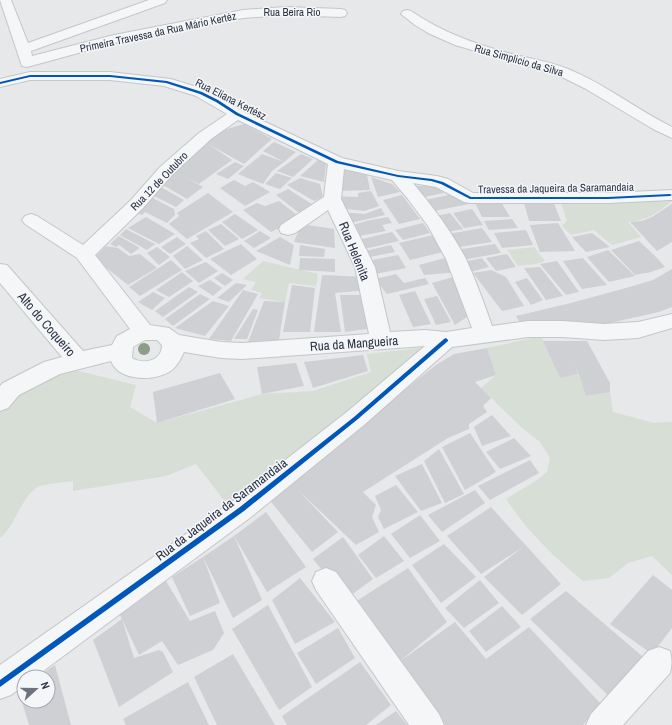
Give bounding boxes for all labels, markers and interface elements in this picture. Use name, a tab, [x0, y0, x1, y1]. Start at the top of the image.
street label: Rua Beira Rio	[263, 5, 321, 19]
street label: Primeira Travessa da Rua Mário Kertéz	[79, 8, 238, 55]
street label: Rua Simplicio da Silva	[473, 41, 565, 79]
street label: Rua Eliana Kertész	[193, 75, 269, 123]
street label: Rua 12 de Outubro	[127, 149, 191, 213]
street label: Travessa da Jaqueira da Saramandaia	[478, 180, 634, 196]
street label: Rua Helenita	[335, 219, 374, 283]
street label: Alto do Coqueiro	[13, 288, 79, 360]
street label: Rua da Mangueira	[309, 332, 399, 355]
street label: Rua da Jaqueira da Saramandaia	[152, 454, 291, 565]
north arrow	[16, 669, 56, 709]
text: N	[38, 680, 53, 691]

